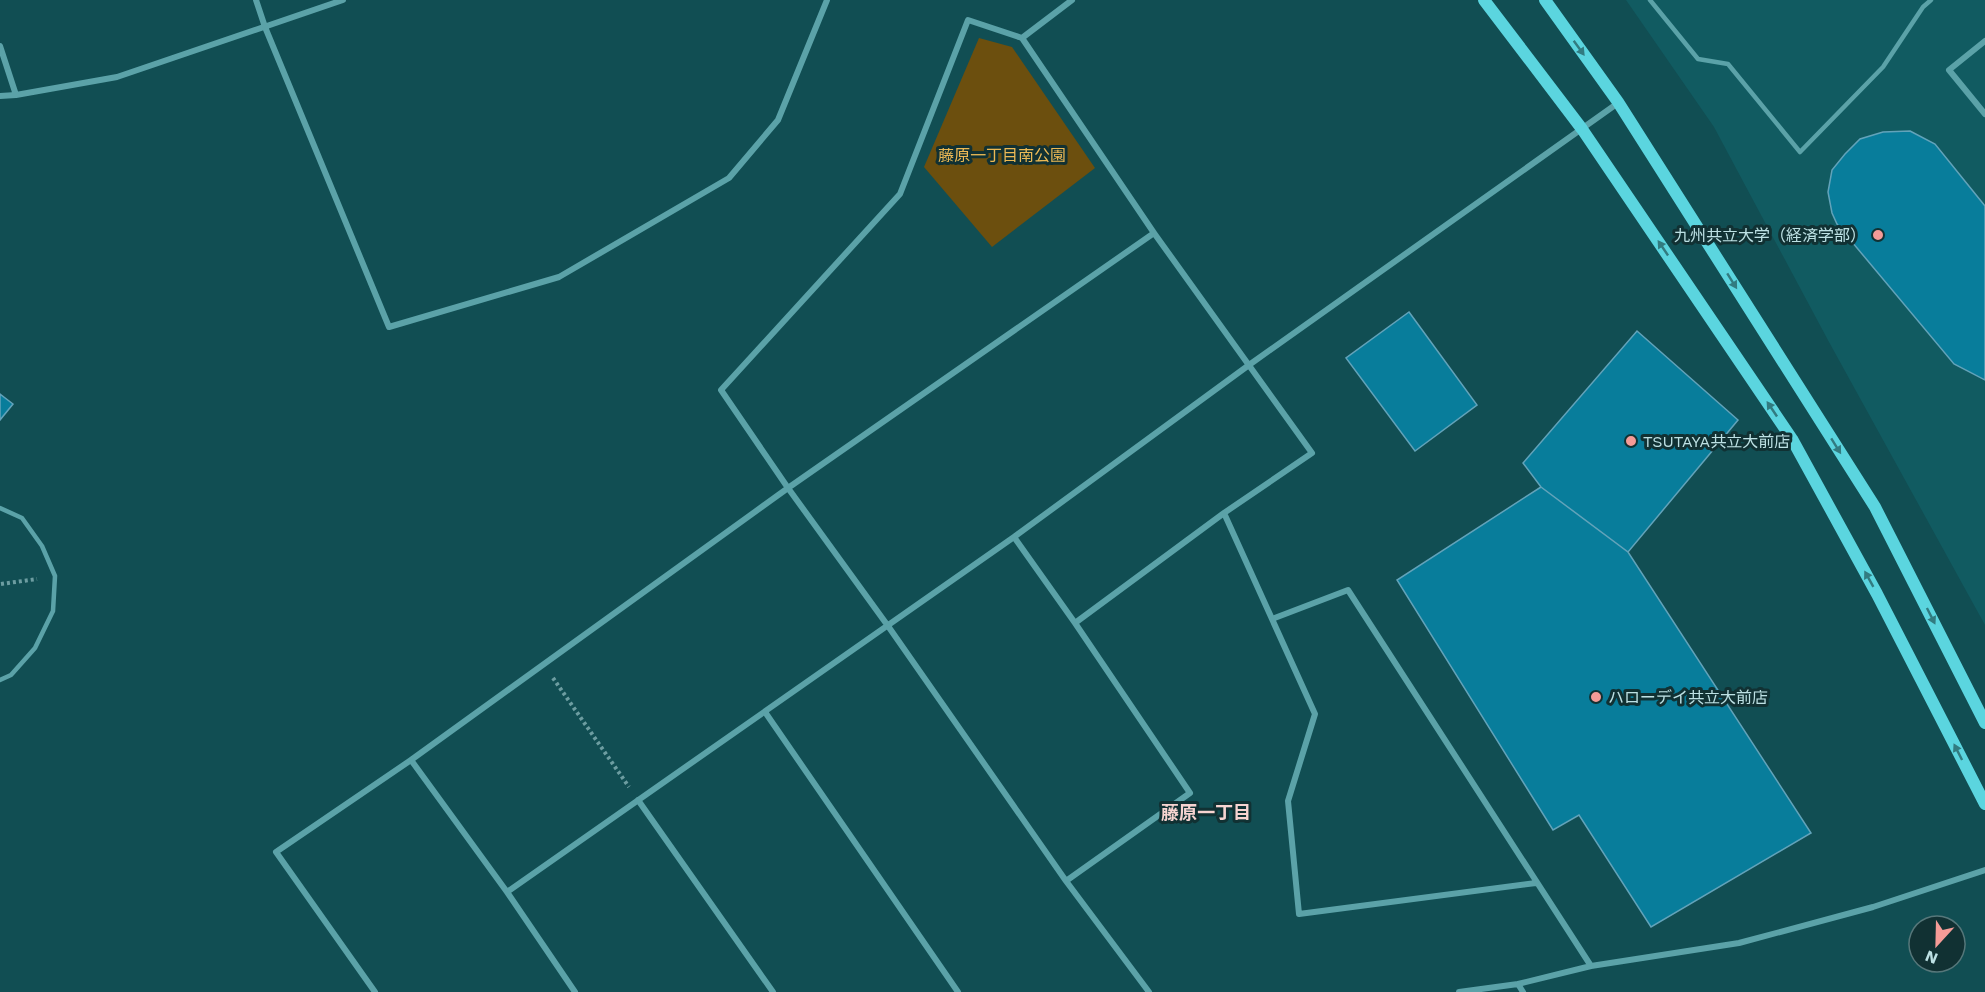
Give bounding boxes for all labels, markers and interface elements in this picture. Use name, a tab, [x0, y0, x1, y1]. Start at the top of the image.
one-way arrow	[1573, 39, 1585, 55]
park label: 藤原一丁目南公園	[938, 146, 1066, 165]
place label: 九州共立大学（経済学部）	[1674, 226, 1866, 245]
marker: 九州共立大学（経済学部）	[1871, 228, 1885, 242]
one-way arrow	[1657, 240, 1668, 256]
one-way arrow	[1727, 273, 1738, 289]
one-way arrow	[1766, 402, 1778, 418]
place label: TSUTAYA共立大前店	[1643, 432, 1790, 451]
marker: TSUTAYA共立大前店	[1624, 434, 1638, 448]
one-way arrow	[1831, 438, 1842, 454]
one-way arrow	[1864, 570, 1874, 587]
one-way arrow	[1926, 608, 1935, 625]
place label: ハローデイ共立大前店	[1608, 688, 1768, 707]
marker: ハローデイ共立大前店	[1589, 690, 1603, 704]
one-way arrow	[1954, 743, 1963, 760]
district label: 藤原一丁目	[1161, 802, 1251, 823]
north arrow	[1907, 914, 1967, 974]
text: N	[1923, 946, 1941, 968]

